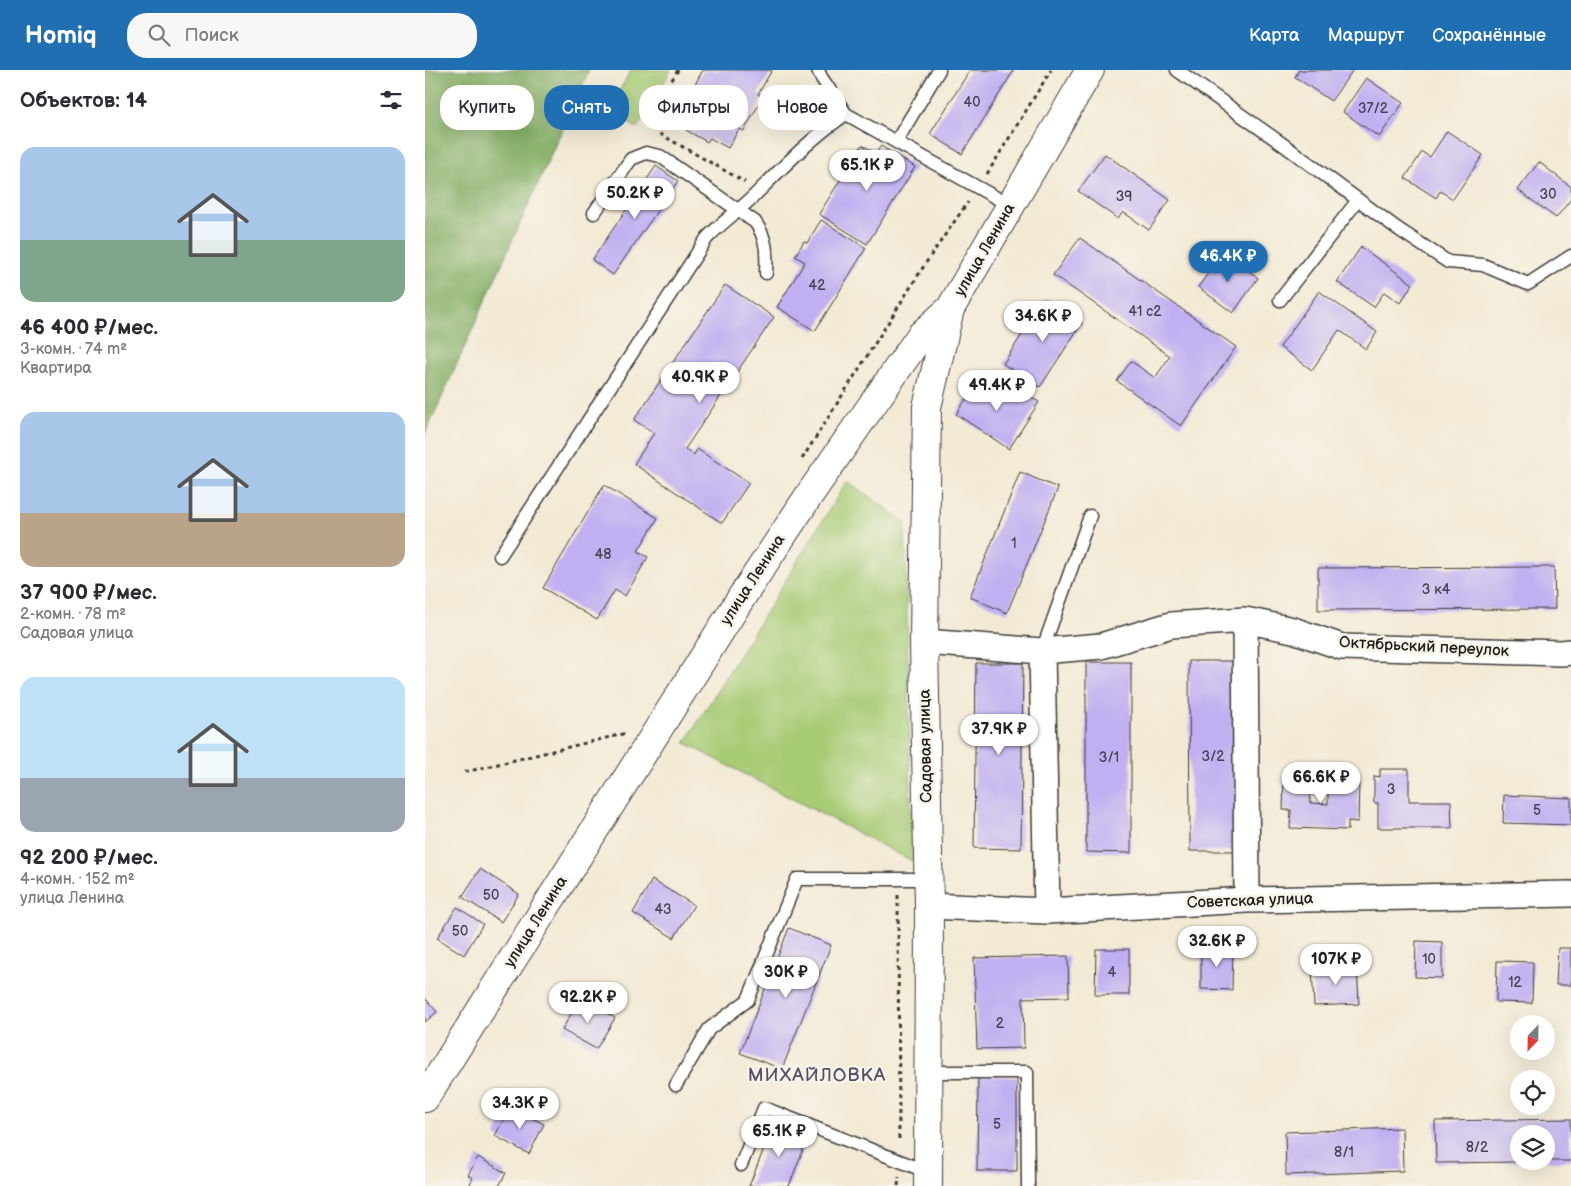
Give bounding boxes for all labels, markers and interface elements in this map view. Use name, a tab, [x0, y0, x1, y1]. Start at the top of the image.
search box	[127, 13, 477, 58]
text: Homiq	[25, 21, 97, 50]
icon: search	[145, 21, 173, 49]
text: Поиск	[185, 24, 239, 47]
text: Карта	[1249, 25, 1300, 46]
text: Маршрут	[1328, 25, 1404, 46]
text: Сохранённые	[1432, 25, 1546, 46]
chip: Купить	[440, 85, 534, 130]
chip: Снять	[544, 85, 629, 130]
chip: Фильтры	[639, 85, 748, 130]
chip: Новое	[758, 85, 846, 130]
icon: filters	[377, 86, 405, 114]
text: Объектов: 14	[20, 88, 147, 113]
house number: 40	[964, 94, 980, 111]
house number: 37/2	[1358, 100, 1389, 117]
pin: 65.1K ₽	[821, 150, 913, 192]
text: 65.1K ₽	[840, 156, 894, 175]
pin: 50.2K ₽	[589, 178, 681, 220]
icon: home	[168, 180, 258, 270]
text: 50.2K ₽	[607, 184, 663, 203]
house number: 30	[1540, 186, 1556, 203]
house number: 39	[1116, 188, 1132, 205]
street label: улица Ленина	[951, 200, 1020, 300]
pin: 46.4K ₽	[1182, 240, 1274, 283]
text: 46.4K ₽	[1200, 247, 1256, 266]
house number: 42	[809, 277, 826, 294]
pin: 34.6K ₽	[997, 300, 1089, 343]
house number: 41 с2	[1129, 303, 1162, 320]
text: 34.6K ₽	[1015, 307, 1071, 326]
text: 46 400 ₽/мес.	[20, 315, 158, 340]
text: 3-комн. · 74 m²	[20, 340, 127, 359]
text: Квартира	[20, 359, 92, 378]
pin: 40.9K ₽	[654, 362, 746, 404]
text: 40.9K ₽	[672, 368, 728, 387]
pin: 49.4K ₽	[951, 370, 1043, 412]
text: 49.4K ₽	[969, 376, 1025, 395]
icon: home	[168, 445, 258, 535]
street label: улица Ленина	[717, 531, 790, 629]
house number: 1	[1011, 535, 1017, 552]
house number: 48	[595, 546, 611, 563]
text: 37 900 ₽/мес.	[20, 580, 157, 605]
house number: 3 к4	[1422, 581, 1451, 598]
text: 2-комн. · 78 m²	[20, 605, 126, 624]
text: Садовая улица	[20, 624, 134, 643]
street label: Октябрьский переулок	[1338, 633, 1510, 661]
street label: Садовая улица	[916, 688, 936, 803]
icon: home	[168, 710, 258, 800]
pin: 37.9K ₽	[953, 714, 1045, 756]
text: 37.9K ₽	[971, 720, 1027, 739]
house number: 3/2	[1201, 748, 1225, 765]
house number: 3/1	[1099, 749, 1119, 766]
pin: 66.6K ₽	[1275, 762, 1367, 804]
text: 66.6K ₽	[1292, 768, 1350, 787]
house number: 3	[1387, 781, 1395, 798]
house number: 5	[1533, 802, 1541, 819]
text: 92 200 ₽/мес.	[20, 845, 158, 870]
text: 4-комн. · 152 m²	[20, 870, 135, 889]
street label: улица Ленина	[500, 872, 572, 971]
house number: 50	[483, 887, 499, 904]
text: улица Ленина	[20, 889, 124, 908]
street label: Советская улица	[1186, 889, 1314, 913]
house number: 43	[654, 901, 672, 918]
house number: 50	[452, 923, 468, 940]
pin: 32.6K ₽	[1171, 926, 1263, 968]
text: 32.6K ₽	[1189, 932, 1245, 951]
pin: 107K ₽	[1295, 944, 1377, 986]
text: 107K ₽	[1311, 950, 1361, 969]
house number: 10	[1422, 951, 1436, 968]
pin: 30K ₽	[751, 956, 821, 999]
text: 30K ₽	[764, 963, 808, 982]
house number: 4	[1108, 964, 1117, 981]
house number: 12	[1508, 974, 1523, 991]
pin: 92.2K ₽	[542, 982, 634, 1024]
text: 92.2K ₽	[560, 988, 616, 1007]
house number: 2	[996, 1015, 1005, 1032]
north arrow	[1510, 1015, 1555, 1060]
map controls	[1510, 1015, 1555, 1170]
district label: МИХАЙЛОВКА	[748, 1064, 886, 1087]
button: locate	[1510, 1070, 1555, 1115]
pin: 34.3K ₽	[474, 1088, 566, 1130]
text: 34.3K ₽	[492, 1094, 548, 1113]
pin: 65.1K ₽	[733, 1116, 825, 1158]
house number: 5	[993, 1116, 1001, 1133]
text: 65.1K ₽	[752, 1122, 806, 1141]
button: layers	[1510, 1125, 1555, 1170]
house number: 8/2	[1466, 1139, 1489, 1156]
house number: 8/1	[1334, 1144, 1354, 1161]

